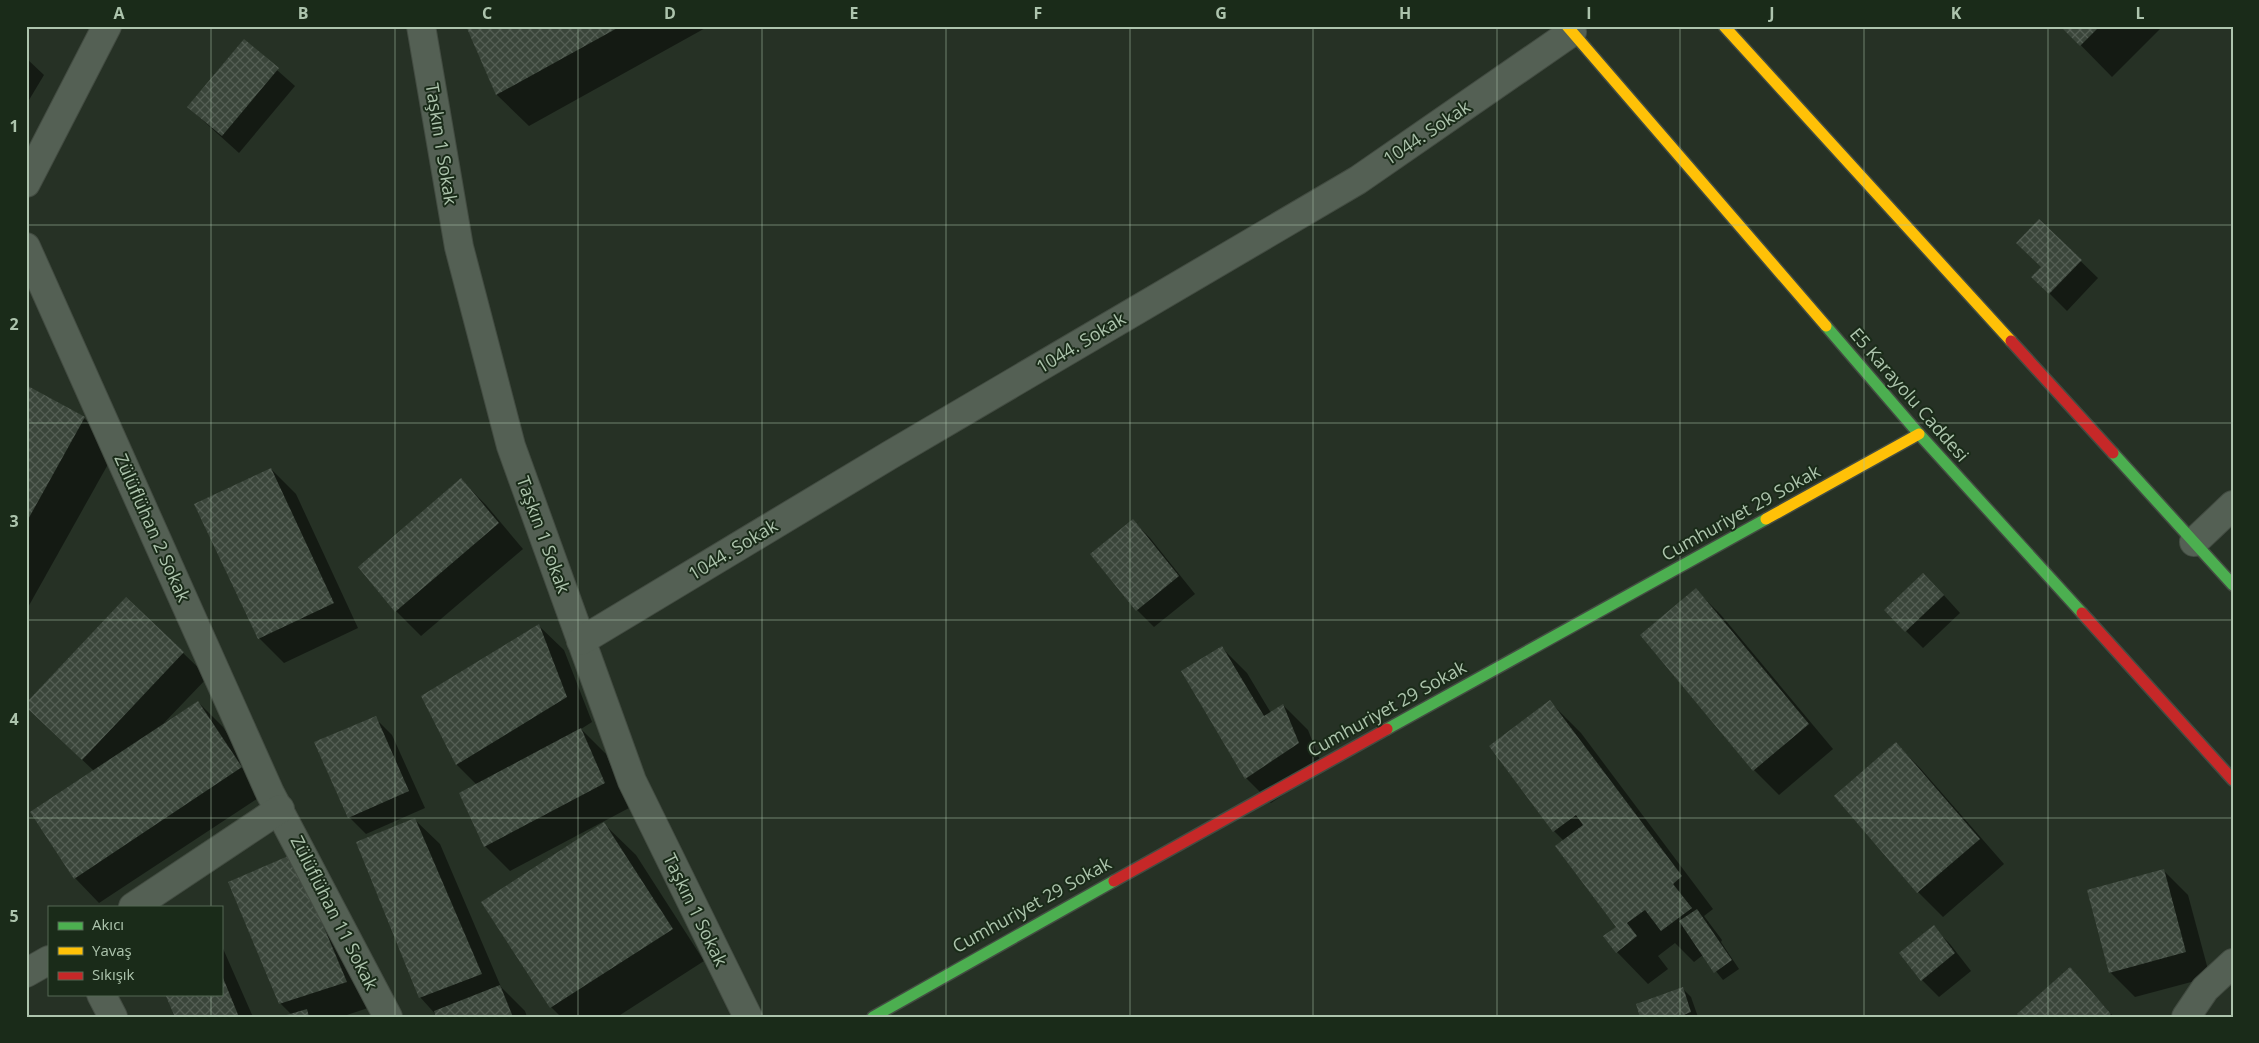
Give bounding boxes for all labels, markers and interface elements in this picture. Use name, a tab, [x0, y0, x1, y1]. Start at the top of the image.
text: A	[113, 2, 125, 24]
text: B	[298, 2, 308, 24]
text: C	[482, 2, 492, 24]
text: D	[664, 2, 676, 24]
text: E	[850, 2, 859, 24]
text: F	[1034, 2, 1042, 24]
text: G	[1215, 2, 1227, 24]
text: H	[1399, 2, 1411, 24]
text: I	[1586, 2, 1592, 24]
text: J	[1767, 2, 1775, 24]
text: K	[1951, 2, 1962, 24]
text: L	[2135, 2, 2145, 24]
street label: Taşkın 1 Sokak	[421, 81, 464, 207]
street label: 1044. Sokak	[1378, 94, 1475, 170]
text: 1	[9, 115, 19, 137]
street label: 1044. Sokak	[1031, 306, 1130, 378]
text: 2	[9, 313, 19, 335]
street label: E5 Karayolu Caddesi	[1845, 322, 1975, 466]
street label: Zülüflühan 2 Sokak	[109, 450, 197, 606]
street label: Cumhuriyet 29 Sokak	[1657, 458, 1825, 566]
street label: Taşkın 1 Sokak	[512, 473, 576, 597]
text: 3	[9, 510, 19, 532]
street label: 1044. Sokak	[683, 513, 782, 585]
street label: Cumhuriyet 29 Sokak	[1303, 654, 1471, 762]
text: 4	[9, 708, 19, 730]
street label: Zülüflühan 11 Sokak	[286, 831, 384, 994]
street label: Taşkın 1 Sokak	[658, 849, 734, 970]
street label: Cumhuriyet 29 Sokak	[948, 850, 1116, 958]
text: 5	[9, 905, 19, 927]
legend	[48, 906, 222, 996]
text: Akıcı	[92, 914, 124, 934]
text: Yavaş	[92, 940, 132, 960]
text: Sıkışık	[92, 964, 135, 984]

